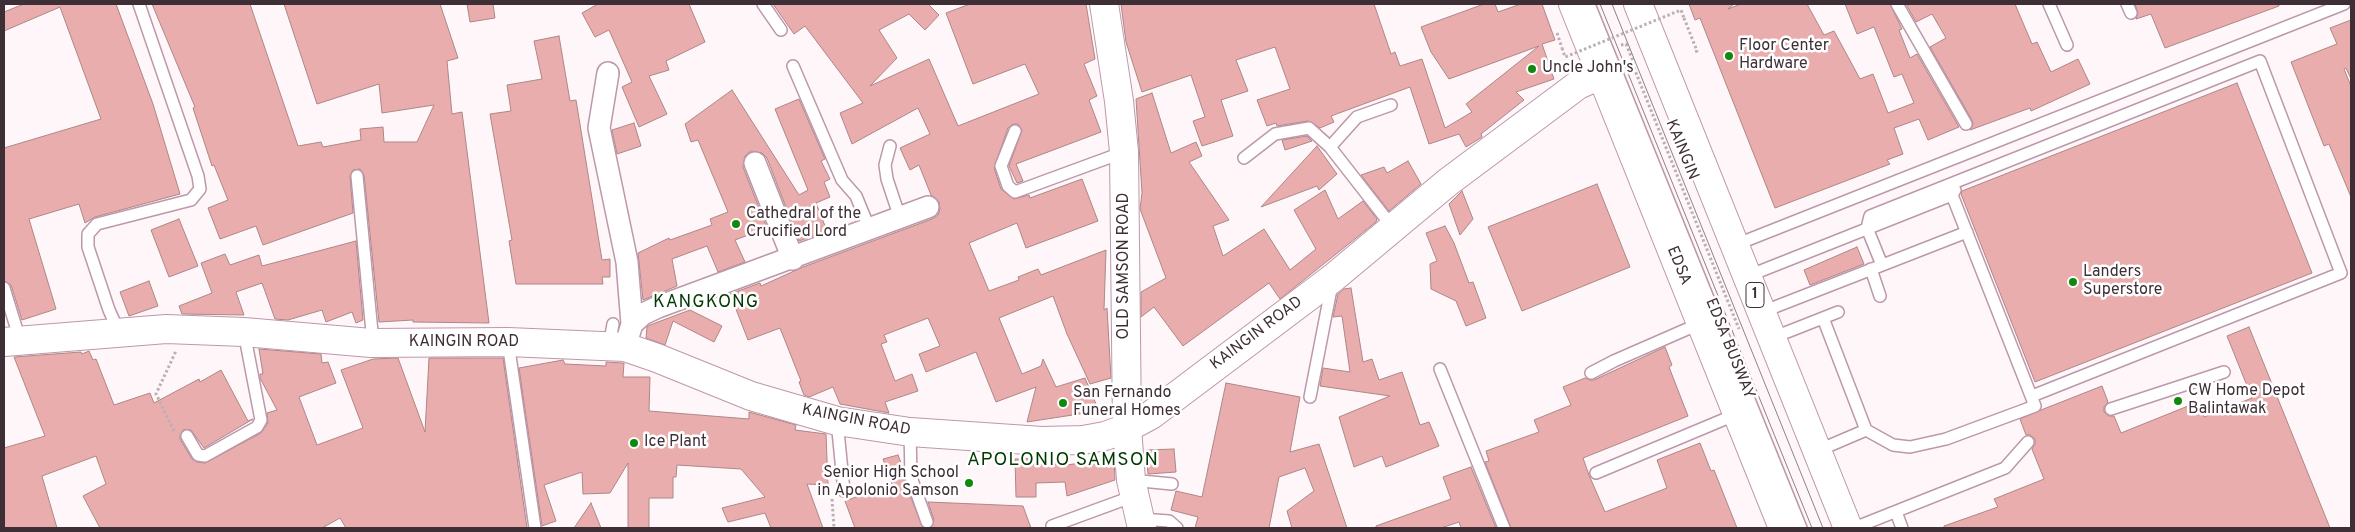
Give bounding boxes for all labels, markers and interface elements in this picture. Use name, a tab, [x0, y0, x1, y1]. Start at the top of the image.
place label: Floor Center Hardware	[1739, 37, 1829, 75]
marker: Floor Center Hardware	[1723, 50, 1735, 62]
place label: Uncle John's	[1542, 59, 1634, 79]
marker: Uncle John's	[1526, 63, 1538, 75]
street label: KAINGIN	[1660, 117, 1702, 183]
street label: OLD SAMSON ROAD	[1115, 192, 1135, 340]
place label: Cathedral of the Crucified Lord	[746, 205, 861, 243]
marker: Cathedral of the Crucified Lord	[730, 218, 742, 230]
street label: EDSA	[1662, 244, 1694, 288]
place label: Landers Superstore	[2083, 263, 2162, 301]
marker: Landers Superstore	[2067, 276, 2079, 288]
road number: 1	[1746, 282, 1764, 308]
district label: KANGKONG	[652, 292, 760, 314]
street label: KAINGIN ROAD	[1207, 293, 1307, 375]
street label: EDSA BUSWAY	[1700, 296, 1758, 402]
street label: KAINGIN ROAD	[409, 333, 519, 353]
place label: CW Home Depot Balintawak	[2188, 382, 2305, 420]
place label: San Fernando Funeral Homes	[1073, 384, 1181, 422]
marker: CW Home Depot Balintawak	[2172, 395, 2184, 407]
marker: San Fernando Funeral Homes	[1057, 397, 1069, 409]
street label: KAINGIN ROAD	[800, 401, 912, 441]
place label: Ice Plant	[644, 433, 707, 453]
marker: Ice Plant	[628, 437, 640, 449]
district label: APOLONIO SAMSON	[965, 450, 1161, 472]
place label: Senior High School in Apolonio Samson	[817, 464, 959, 502]
marker: Senior High School in Apolonio Samson	[963, 477, 975, 489]

